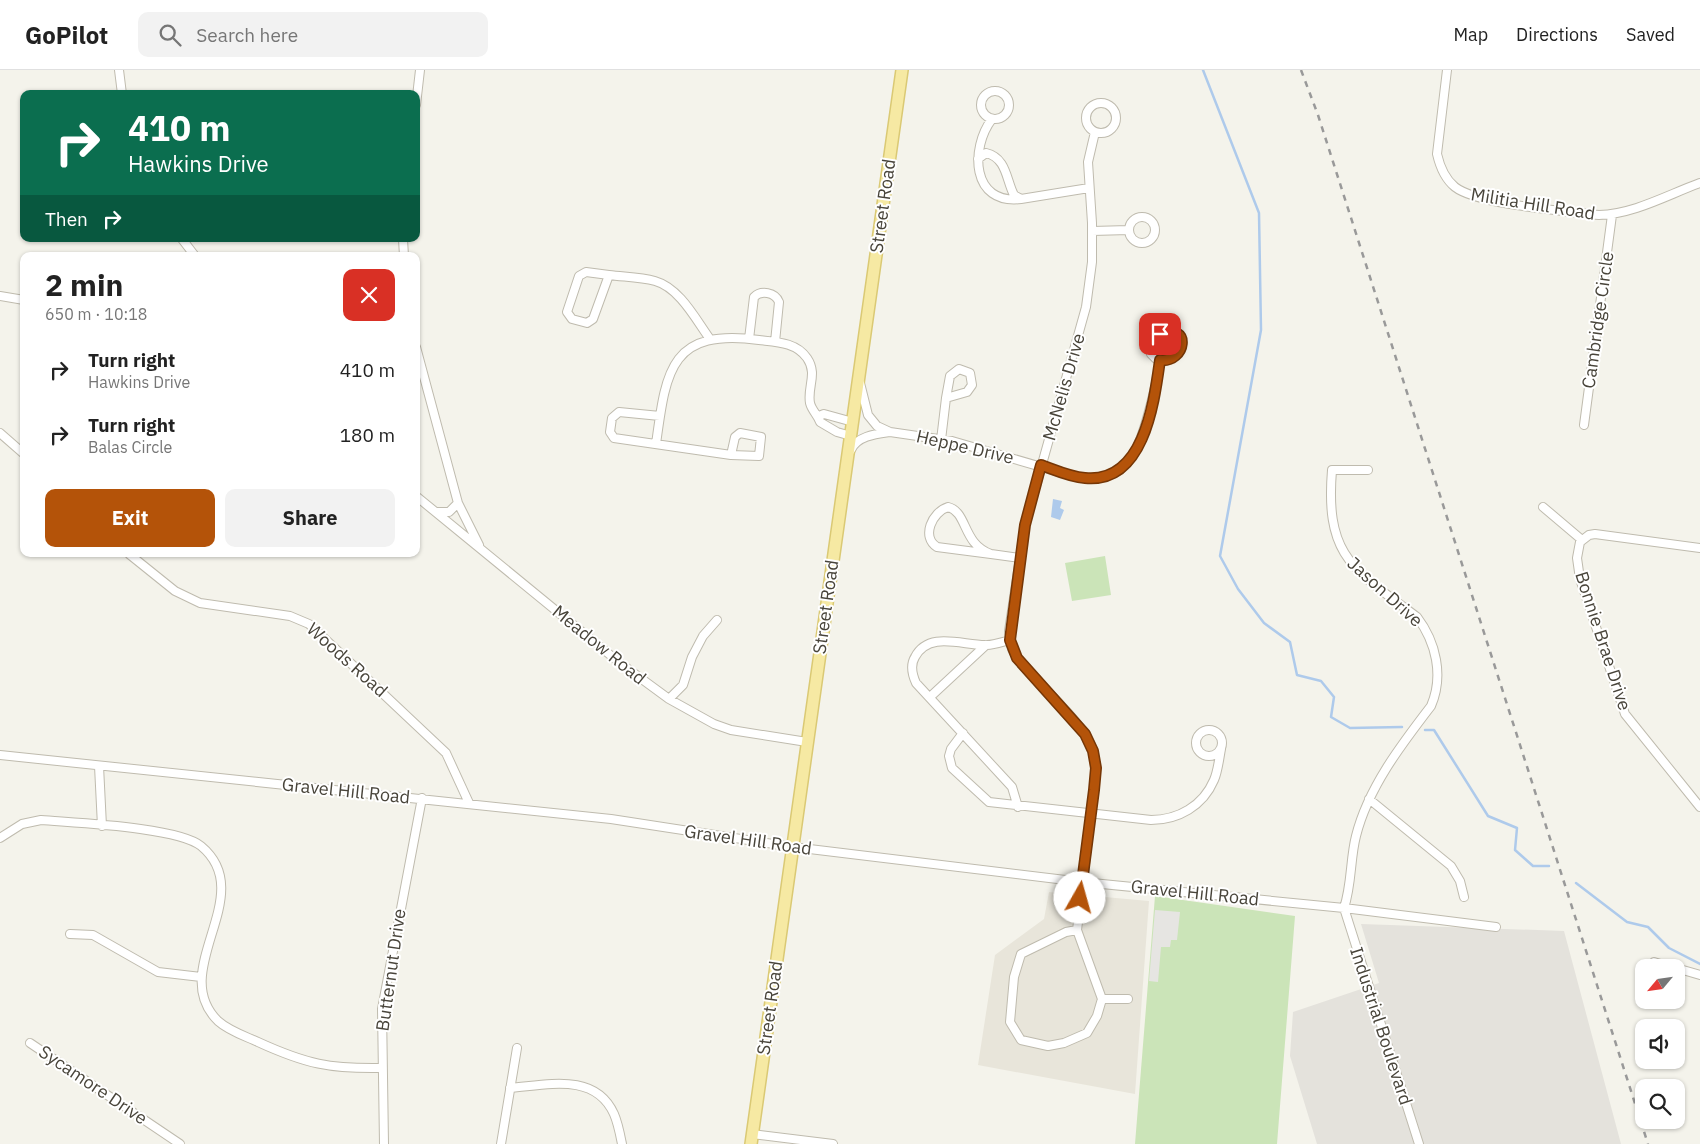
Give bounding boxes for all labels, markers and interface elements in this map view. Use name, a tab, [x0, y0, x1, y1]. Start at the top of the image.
search box	[138, 12, 488, 57]
text: GoPilot	[25, 19, 108, 51]
icon: search	[156, 21, 184, 49]
text: Search here	[196, 23, 298, 47]
text: Map	[1453, 23, 1488, 46]
text: Directions	[1516, 23, 1598, 46]
text: Saved	[1626, 23, 1675, 46]
text: 410 m	[128, 105, 231, 151]
icon: right	[45, 110, 110, 175]
text: Hawkins Drive	[128, 149, 269, 178]
street label: Street Road	[865, 157, 901, 255]
street label: Militia Hill Road	[1469, 182, 1597, 225]
icon: right	[98, 205, 126, 233]
text: Then	[45, 207, 88, 231]
street label: Cambridge Circle	[1577, 250, 1619, 390]
text: 2 min	[45, 265, 123, 304]
button: close	[343, 269, 395, 321]
text: 650 m · 10:18	[45, 304, 147, 324]
pin	[1139, 313, 1181, 355]
icon: arrive	[1146, 320, 1174, 348]
street label: McNelis Drive	[1037, 330, 1090, 443]
text: Turn right	[88, 348, 175, 372]
icon: right	[45, 356, 73, 384]
text: 410 m	[340, 358, 395, 382]
text: Hawkins Drive	[88, 372, 190, 392]
text: Turn right	[88, 413, 175, 437]
icon: right	[45, 421, 73, 449]
text: 180 m	[340, 423, 395, 447]
street label: Heppe Drive	[914, 424, 1016, 469]
text: Balas Circle	[88, 437, 172, 457]
button: Exit	[45, 489, 215, 547]
button: Share	[225, 489, 395, 547]
street label: Jason Drive	[1343, 552, 1428, 632]
street label: Street Road	[808, 558, 844, 656]
street label: Bonnie Brae Drive	[1570, 568, 1637, 713]
street label: Meadow Road	[548, 600, 651, 689]
street label: Woods Road	[302, 617, 392, 702]
street label: Gravel Hill Road	[281, 772, 411, 809]
street label: Gravel Hill Road	[683, 819, 813, 860]
position arrow	[1053, 871, 1105, 923]
street label: Gravel Hill Road	[1130, 874, 1260, 911]
street label: Butternut Drive	[371, 907, 411, 1033]
street label: Industrial Boulevard	[1345, 944, 1418, 1108]
street label: Street Road	[752, 959, 788, 1057]
north arrow	[1635, 959, 1685, 1009]
map controls	[1635, 959, 1685, 1129]
button: sound	[1635, 1019, 1685, 1069]
street label: Sycamore Drive	[35, 1040, 152, 1129]
button: search	[1635, 1079, 1685, 1129]

